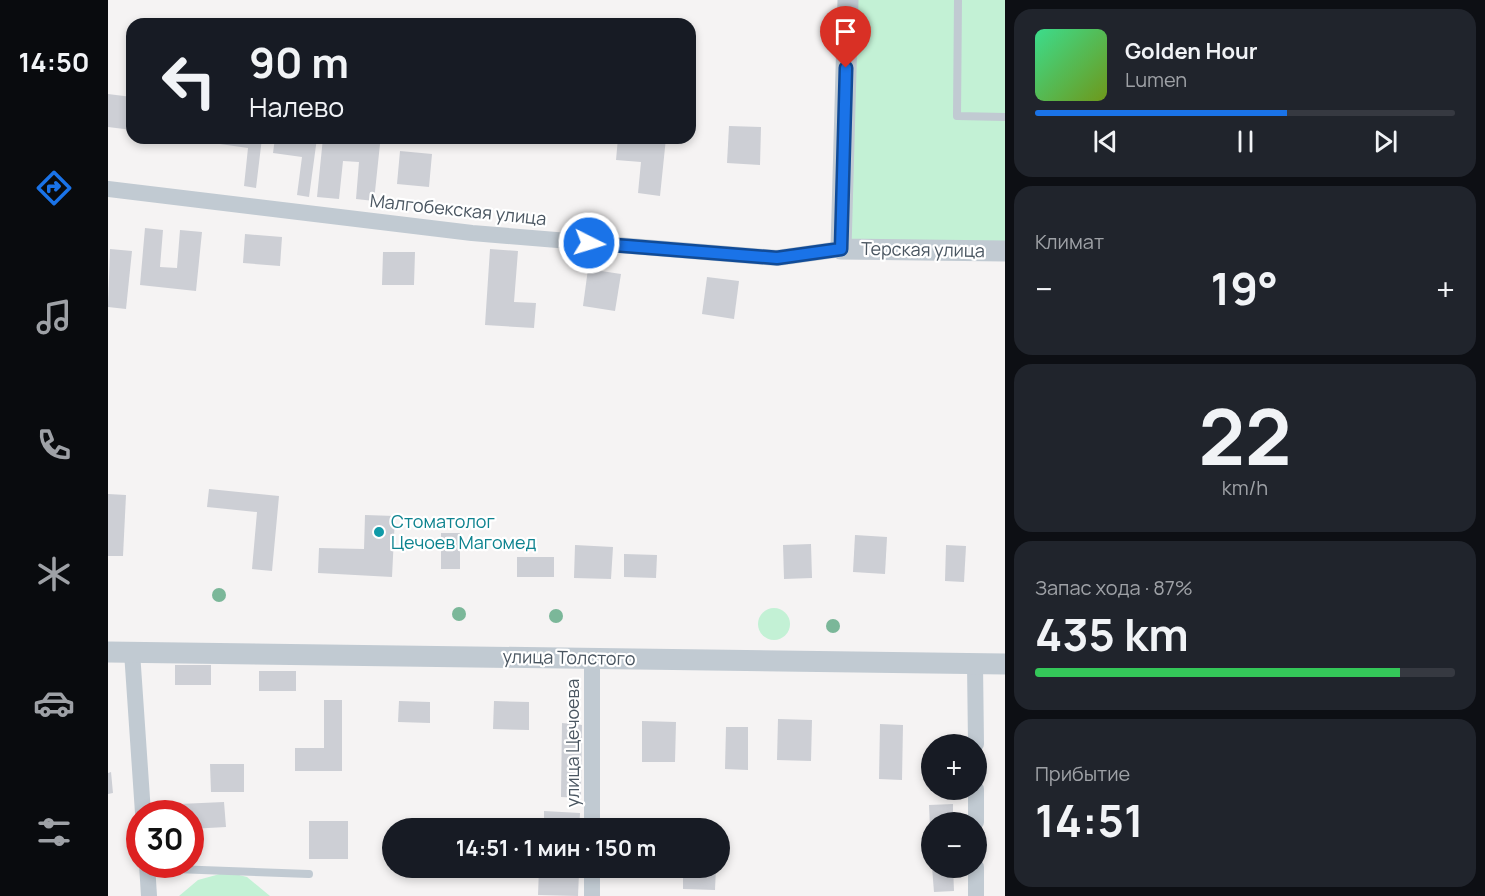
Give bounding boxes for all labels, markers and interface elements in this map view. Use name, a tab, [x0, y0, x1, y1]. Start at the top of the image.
pin	[820, 6, 871, 68]
icon: arrive	[829, 15, 862, 48]
text: 90 m	[249, 33, 349, 91]
text: Golden Hour	[1125, 36, 1258, 66]
icon: left	[150, 42, 228, 120]
text: 14:50	[18, 43, 90, 80]
text: Lumen	[1125, 66, 1187, 93]
text: Налево	[249, 88, 344, 125]
icon: previous	[1089, 125, 1122, 158]
icon: pause	[1229, 125, 1262, 158]
icon: next	[1369, 125, 1402, 158]
icon: directions	[33, 167, 75, 209]
street label: Малгобекская улица	[369, 188, 548, 230]
position arrow	[557, 211, 621, 275]
text: Климат	[1035, 228, 1104, 255]
street label: Терская улица	[861, 236, 985, 262]
text: 19°	[1210, 257, 1278, 319]
text: −	[1035, 266, 1053, 311]
text: +	[1436, 266, 1455, 311]
icon: music	[33, 296, 75, 338]
text: 22	[1199, 382, 1291, 488]
icon: phone	[33, 424, 75, 466]
text: km/h	[1222, 474, 1268, 501]
place label: Стоматолог Цечоев Магомед	[391, 509, 537, 554]
marker: Стоматолог Цечоев Магомед	[372, 525, 386, 539]
icon: climate	[33, 553, 75, 595]
text: Запас хода · 87%	[1035, 574, 1193, 601]
text: 435 km	[1035, 603, 1189, 665]
street label: улица Толстого	[502, 644, 636, 670]
street label: улица Цечоева	[560, 679, 584, 807]
icon: car	[33, 682, 75, 724]
map controls	[921, 734, 987, 878]
button: +	[921, 734, 987, 800]
text: Прибытие	[1035, 760, 1130, 787]
text: 14:51	[1035, 789, 1144, 851]
speed limit sign: 30	[126, 800, 204, 878]
icon: filters	[33, 811, 75, 853]
button: −	[921, 812, 987, 878]
text: 14:51 · 1 мин · 150 m	[456, 833, 656, 863]

